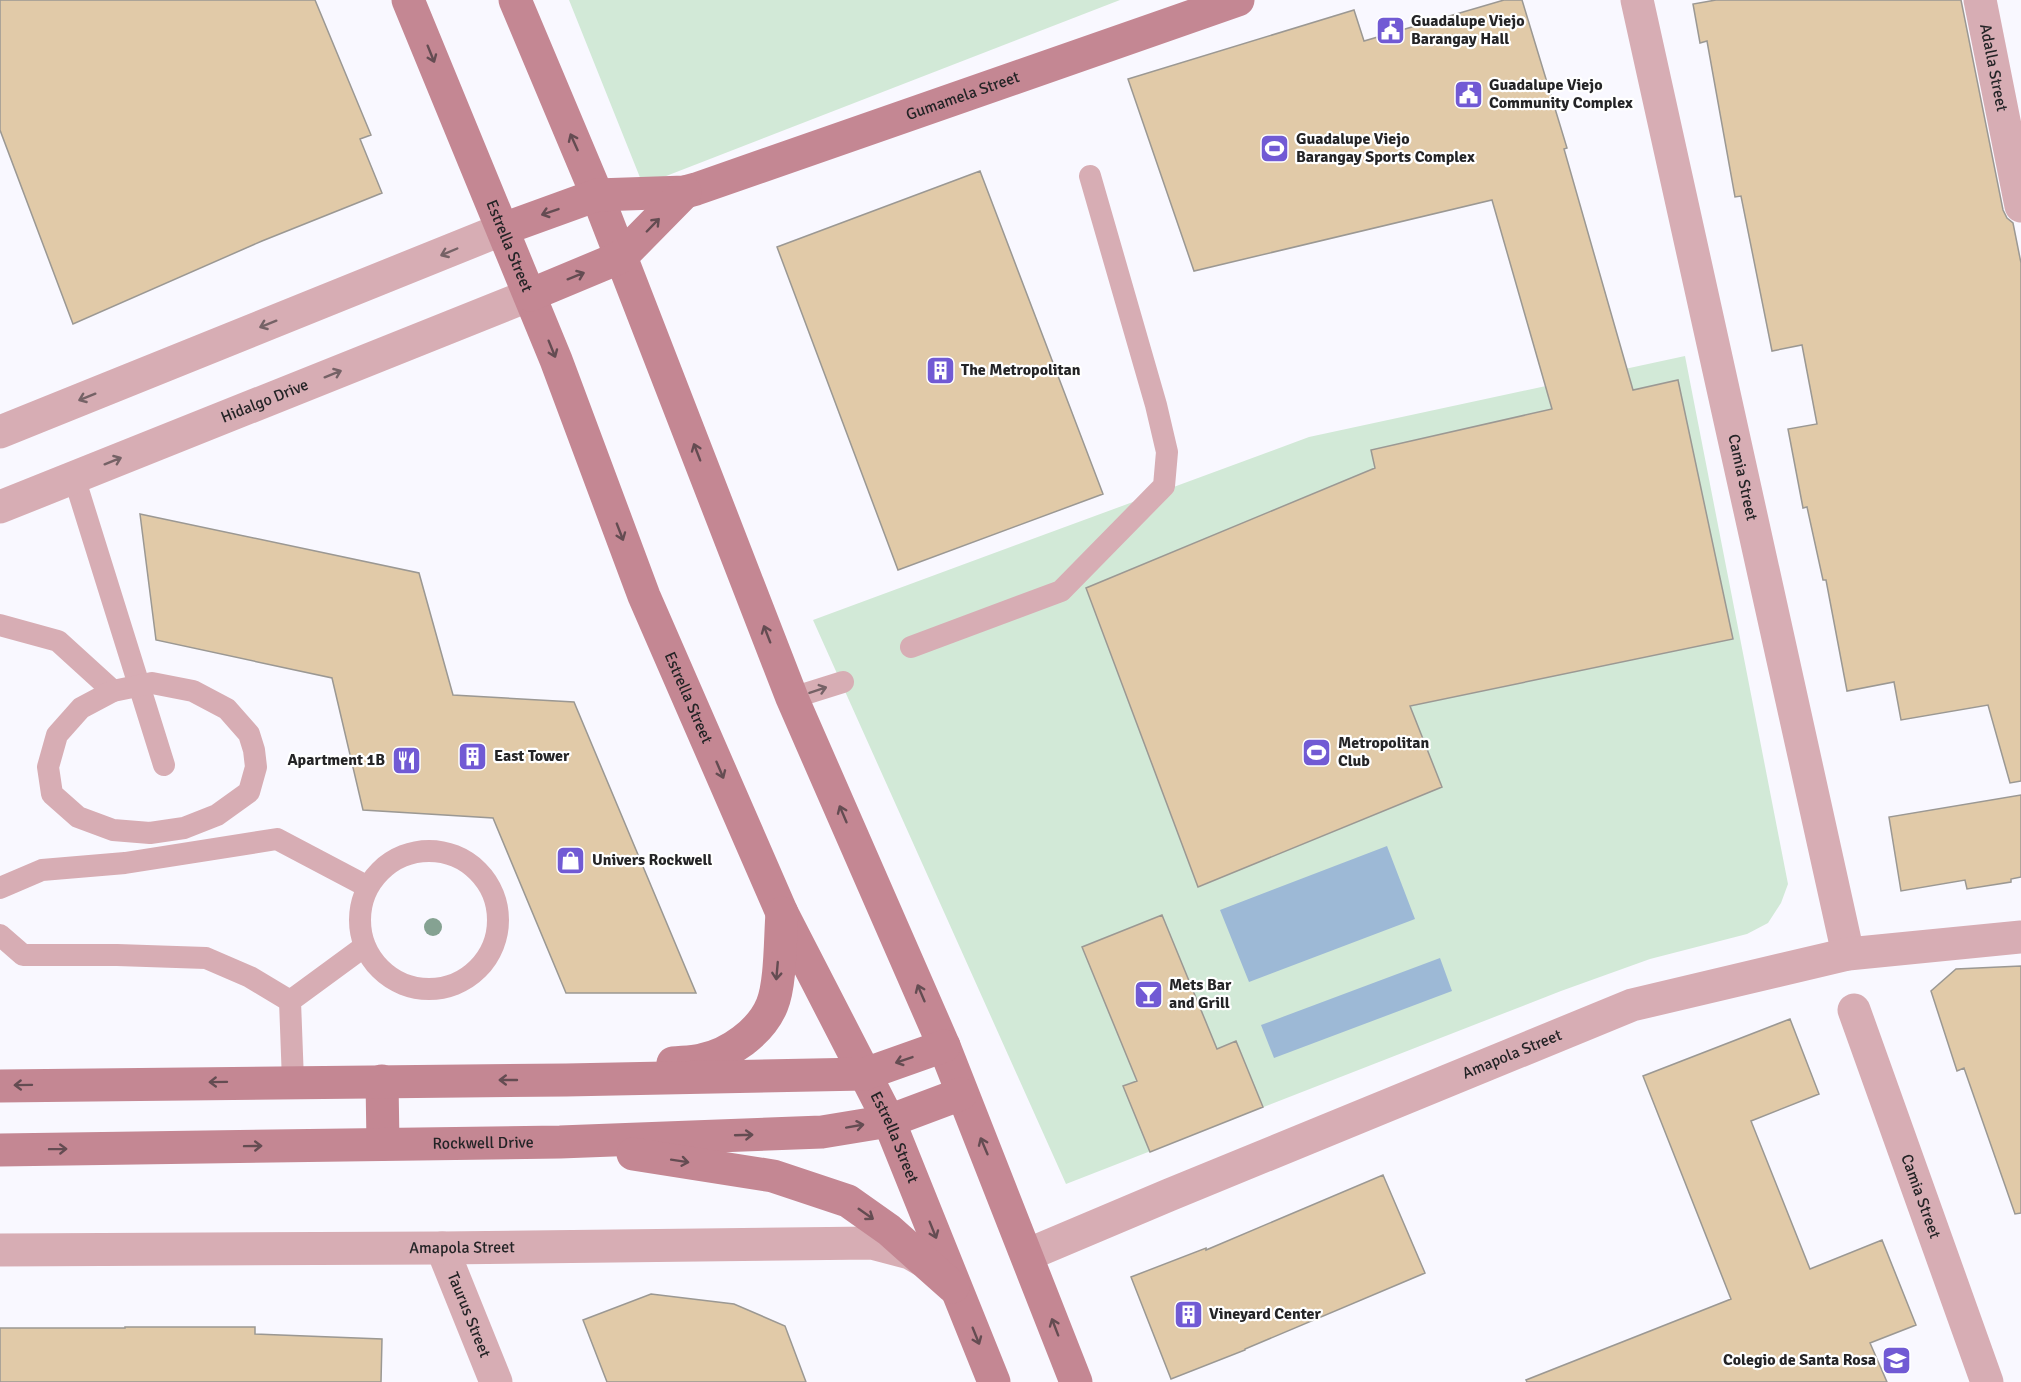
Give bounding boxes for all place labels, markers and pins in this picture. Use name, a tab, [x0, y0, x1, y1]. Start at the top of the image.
place label: Guadalupe Viejo Barangay Hall	[1411, 11, 1525, 49]
public building icon: Guadalupe Viejo Barangay Hall	[1374, 14, 1406, 46]
place label: Guadalupe Viejo Community Complex	[1489, 75, 1633, 113]
public building icon: Guadalupe Viejo Community Complex	[1452, 78, 1484, 110]
place label: Guadalupe Viejo Barangay Sports Complex	[1296, 129, 1475, 167]
sports icon: Guadalupe Viejo Barangay Sports Complex	[1259, 132, 1291, 164]
building icon: The Metropolitan	[924, 354, 956, 386]
place label: The Metropolitan	[961, 360, 1081, 380]
place label: Metropolitan Club	[1338, 733, 1429, 771]
sports icon: Metropolitan Club	[1301, 736, 1333, 768]
building icon: East Tower	[457, 740, 489, 772]
restaurant icon: Apartment 1B	[390, 744, 422, 776]
place label: East Tower	[494, 746, 570, 766]
place label: Apartment 1B	[287, 750, 385, 770]
shop icon: Univers Rockwell	[555, 844, 587, 876]
place label: Univers Rockwell	[592, 850, 712, 870]
place label: Mets Bar and Grill	[1169, 975, 1232, 1013]
bar icon: Mets Bar and Grill	[1132, 978, 1164, 1010]
building icon: Vineyard Center	[1172, 1298, 1204, 1330]
place label: Vineyard Center	[1209, 1304, 1321, 1324]
school or university icon: Colegio de Santa Rosa	[1881, 1344, 1913, 1376]
place label: Colegio de Santa Rosa	[1723, 1350, 1876, 1370]

